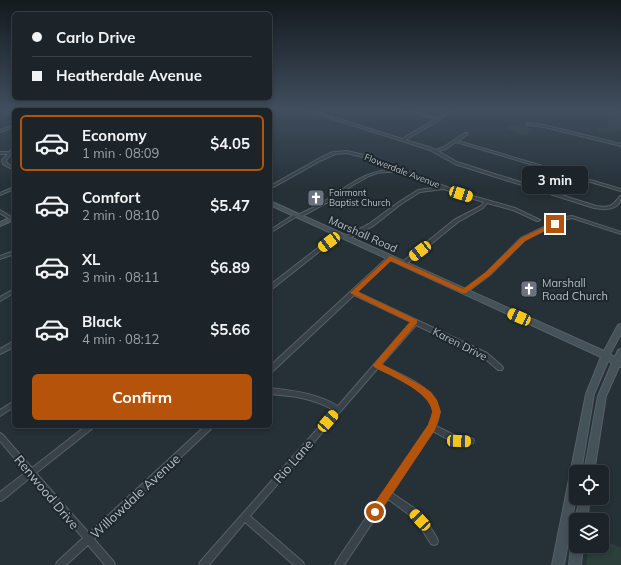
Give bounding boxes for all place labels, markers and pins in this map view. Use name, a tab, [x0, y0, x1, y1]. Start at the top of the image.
place label: Fairmont Baptist Church	[329, 187, 391, 208]
church icon: Fairmont Baptist Church	[306, 188, 326, 208]
place label: Marshall Road Church	[542, 276, 608, 303]
church icon: Marshall Road Church	[519, 279, 539, 299]

